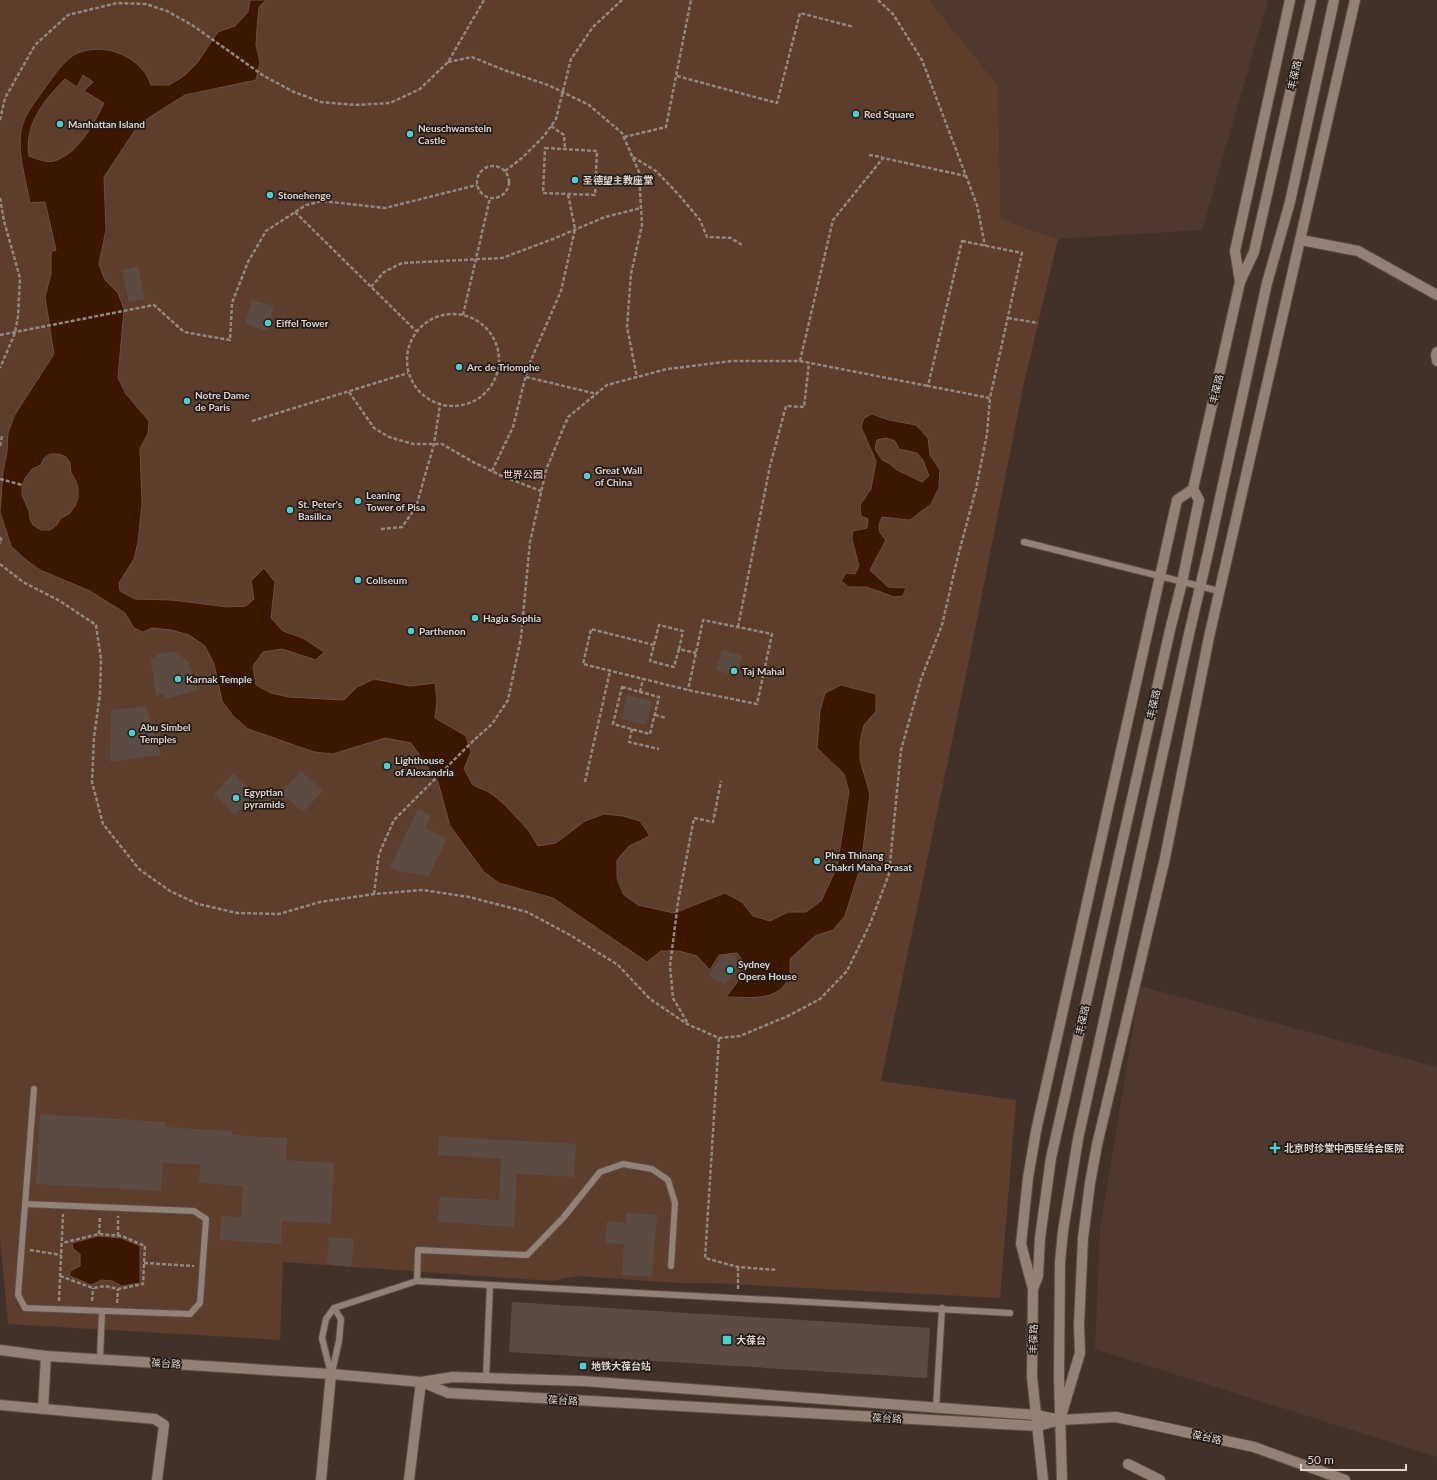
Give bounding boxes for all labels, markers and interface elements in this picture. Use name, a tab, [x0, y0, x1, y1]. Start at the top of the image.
street label: 丰葆路	[1285, 59, 1303, 91]
place label: Red Square	[864, 108, 915, 120]
marker: Red Square	[851, 109, 861, 119]
place label: Manhattan Island	[68, 118, 145, 130]
marker: Manhattan Island	[55, 119, 65, 129]
place label: Neuschwanstein Castle	[418, 122, 492, 146]
marker: Neuschwanstein Castle	[405, 129, 415, 139]
place label: 圣德望主教座堂	[583, 174, 653, 186]
marker: 圣德望主教座堂	[570, 175, 580, 185]
place label: Stonehenge	[278, 189, 331, 201]
marker: Stonehenge	[265, 190, 275, 200]
place label: Eiffel Tower	[276, 317, 329, 329]
marker: Eiffel Tower	[263, 318, 273, 328]
place label: Arc de Triomphe	[466, 361, 541, 373]
marker: Arc de Triomphe	[454, 362, 464, 372]
street label: 丰葆路	[1207, 373, 1225, 405]
place label: Notre Dame de Paris	[195, 389, 250, 413]
marker: Notre Dame de Paris	[182, 396, 192, 406]
place label: Great Wall of China	[595, 464, 642, 488]
park label: 世界公园	[503, 468, 543, 480]
marker: Great Wall of China	[582, 471, 592, 481]
place label: Leaning Tower of Pisa	[366, 489, 425, 513]
marker: Leaning Tower of Pisa	[353, 496, 363, 506]
place label: St. Peter's Basilica	[298, 498, 343, 522]
marker: St. Peter's Basilica	[285, 505, 295, 515]
place label: Coliseum	[366, 574, 407, 586]
marker: Coliseum	[353, 575, 363, 585]
place label: Hagia Sophia	[483, 612, 541, 624]
marker: Hagia Sophia	[470, 613, 480, 623]
place label: Parthenon	[419, 625, 466, 637]
marker: Parthenon	[406, 626, 416, 636]
place label: Taj Mahal	[742, 665, 785, 677]
marker: Taj Mahal	[729, 666, 739, 676]
place label: Karnak Temple	[186, 673, 253, 685]
marker: Karnak Temple	[173, 674, 183, 684]
street label: 丰葆路	[1144, 688, 1162, 720]
place label: Abu Simbel Temples	[139, 721, 191, 745]
marker: Abu Simbel Temples	[127, 728, 137, 738]
place label: Lighthouse of Alexandria	[395, 754, 454, 778]
marker: Lighthouse of Alexandria	[382, 761, 392, 771]
place label: Egyptian pyramids	[244, 786, 285, 810]
marker: Egyptian pyramids	[231, 793, 241, 803]
place label: Phra Thinang Chakri Maha Prasat	[825, 849, 912, 873]
marker: Phra Thinang Chakri Maha Prasat	[812, 856, 822, 866]
place label: Sydney Opera House	[738, 958, 798, 982]
marker: Sydney Opera House	[725, 965, 735, 975]
street label: 丰葆路	[1073, 1004, 1091, 1036]
marker: 北京时珍堂中西医结合医院	[1269, 1142, 1281, 1154]
place label: 北京时珍堂中西医结合医院	[1284, 1142, 1404, 1154]
street label: 丰葆路	[1027, 1324, 1039, 1354]
marker: 大葆台	[721, 1334, 733, 1346]
place label: 大葆台	[736, 1334, 766, 1346]
street label: 葆台路	[151, 1356, 181, 1370]
place label: 地铁大葆台站	[591, 1360, 651, 1372]
marker: 地铁大葆台站	[578, 1361, 588, 1371]
street label: 葆台路	[548, 1393, 578, 1407]
street label: 葆台路	[872, 1411, 902, 1425]
street label: 葆台路	[1191, 1428, 1223, 1446]
scale bar	[1301, 1446, 1406, 1472]
text: 50 m	[1307, 1452, 1334, 1467]

